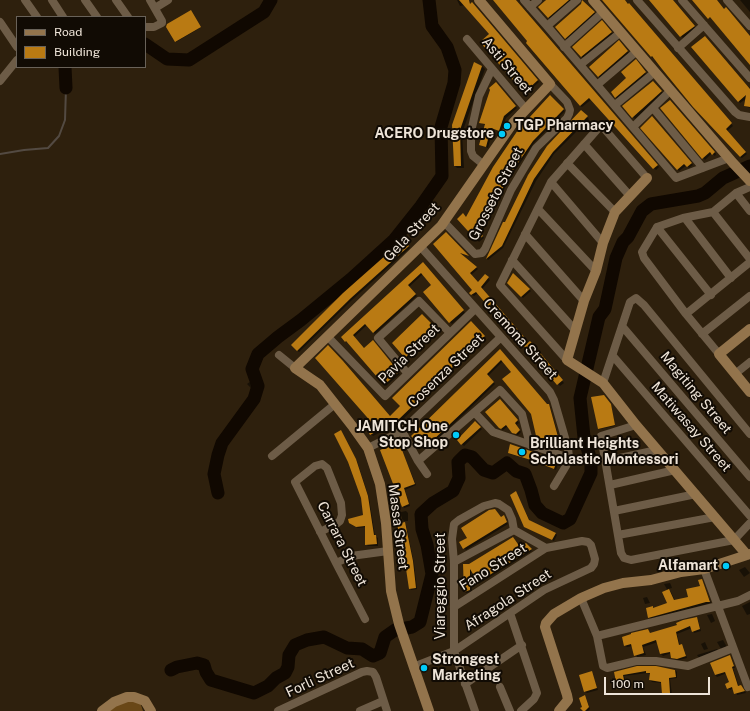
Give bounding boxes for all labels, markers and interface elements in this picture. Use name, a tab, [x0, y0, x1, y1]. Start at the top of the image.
legend	[16, 16, 146, 68]
text: Road	[54, 25, 82, 39]
street label: Asti Street	[478, 34, 536, 98]
text: Building	[54, 45, 100, 59]
place label: TGP Pharmacy	[515, 118, 613, 134]
marker: TGP Pharmacy	[502, 121, 512, 131]
place label: ACERO Drugstore	[374, 126, 494, 142]
marker: ACERO Drugstore	[497, 129, 507, 139]
street label: Grosseto Street	[465, 144, 527, 244]
street label: Gela Street	[380, 199, 444, 265]
street label: Cremona Street	[479, 295, 561, 383]
street label: Pavia Street	[375, 321, 443, 387]
street label: Cosenza Street	[404, 330, 488, 412]
street label: Magiting Street	[657, 348, 735, 438]
street label: Matiwasay Street	[647, 379, 735, 475]
place label: JAMITCH One Stop Shop	[356, 419, 448, 452]
marker: JAMITCH One Stop Shop	[451, 430, 461, 440]
place label: Brilliant Heights Scholastic Montessori	[530, 436, 678, 468]
marker: Brilliant Heights Scholastic Montessori	[517, 447, 527, 457]
street label: Massa Street	[384, 483, 412, 571]
street label: Carrara Street	[313, 499, 371, 589]
street label: Viareggio Street	[433, 533, 449, 639]
street label: Fano Street	[456, 540, 530, 594]
place label: Alfamart	[658, 558, 718, 574]
marker: Alfamart	[721, 561, 731, 571]
street label: Afragola Street	[461, 566, 555, 634]
place label: Strongest Marketing	[432, 652, 501, 684]
street label: Forli Street	[283, 655, 357, 701]
marker: Strongest Marketing	[419, 663, 429, 673]
scale bar	[606, 669, 712, 695]
text: 100 m	[611, 677, 644, 691]

